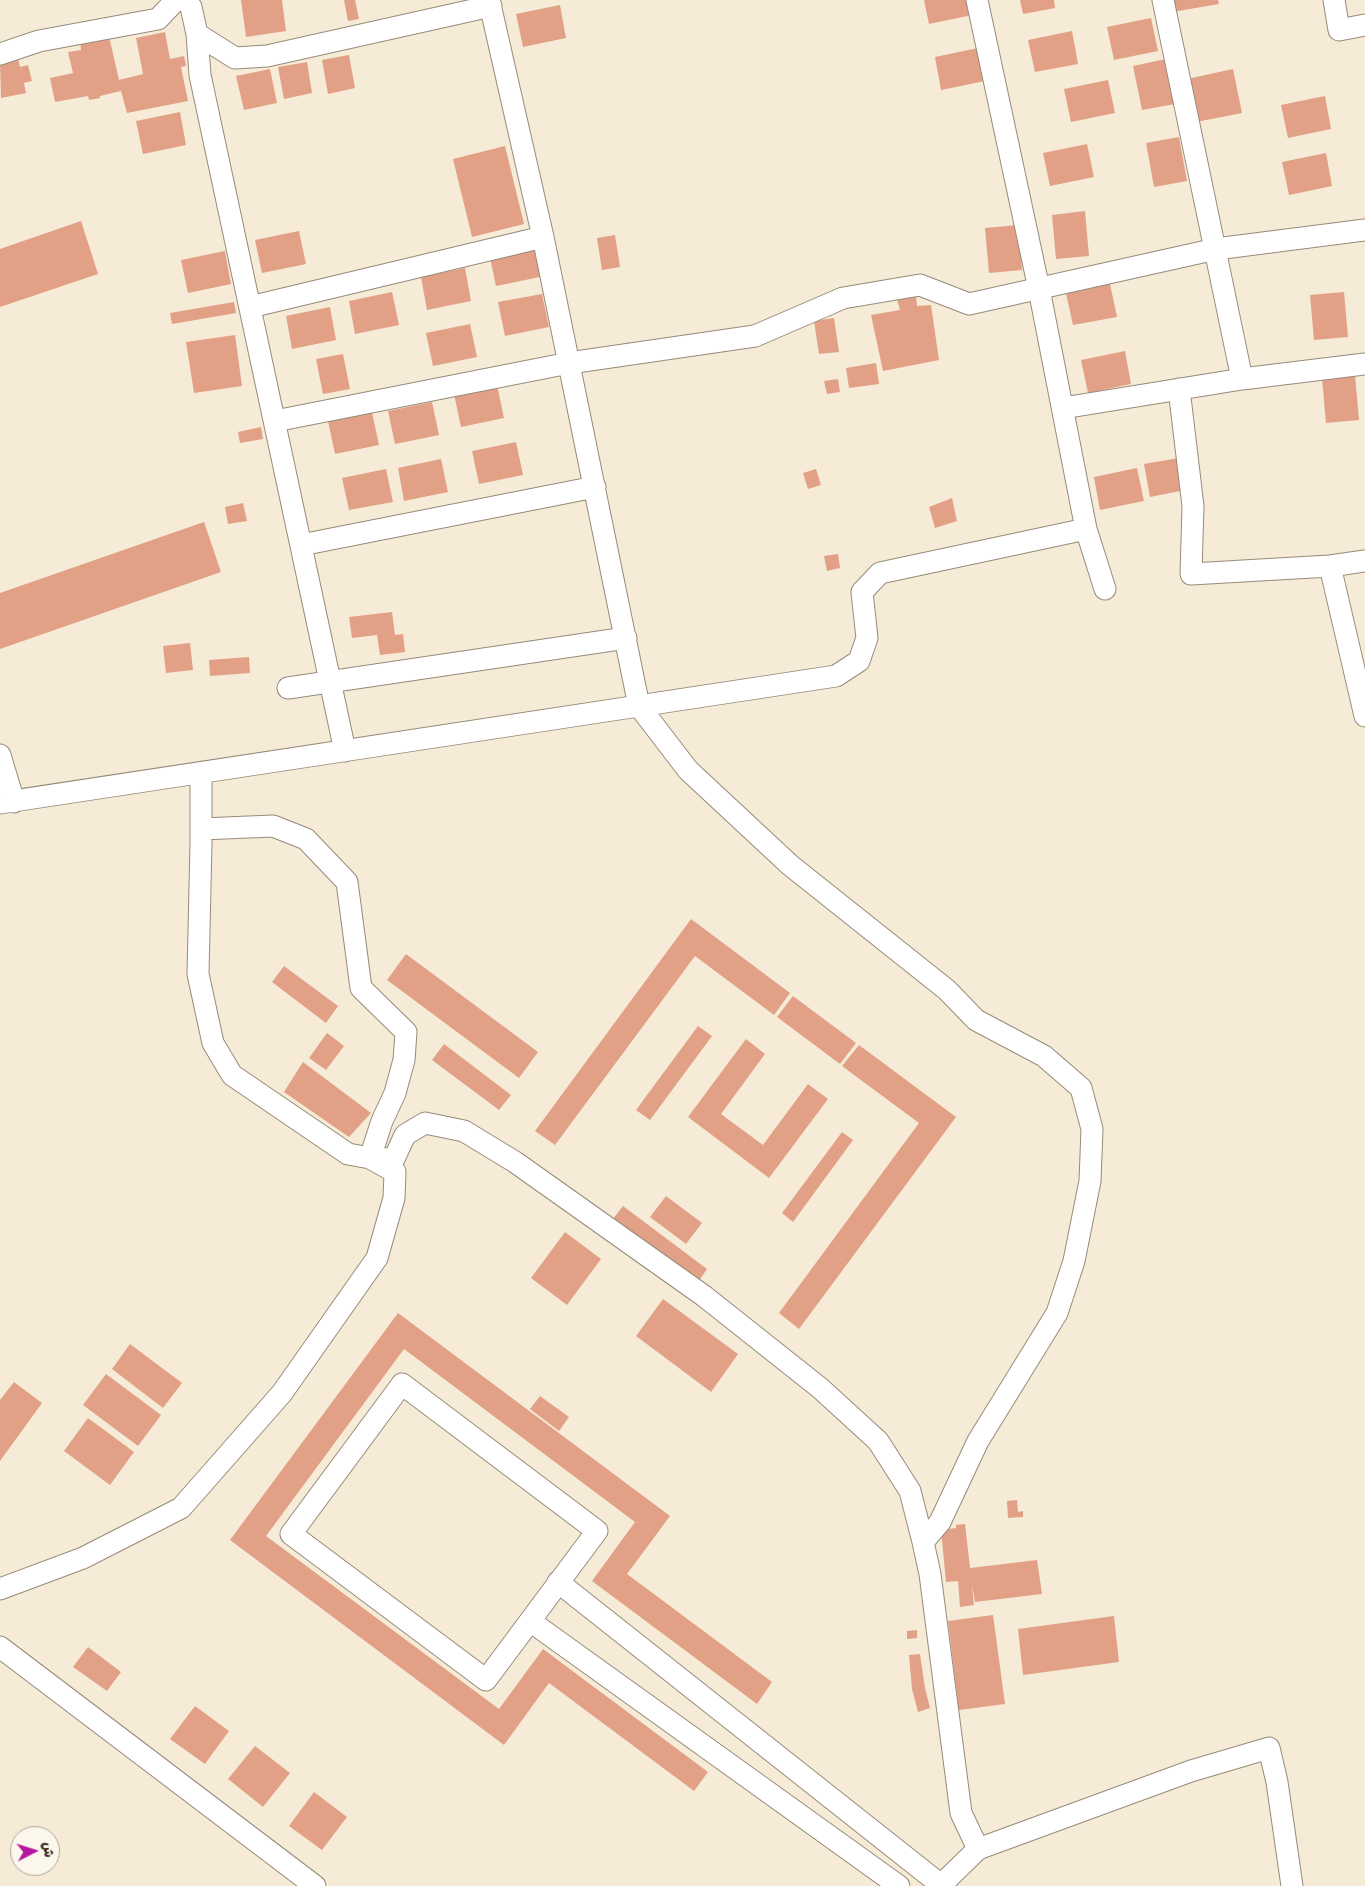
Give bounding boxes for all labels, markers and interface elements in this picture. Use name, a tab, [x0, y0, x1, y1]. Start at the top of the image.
north arrow	[10, 1826, 60, 1876]
text: ش	[39, 1841, 59, 1858]

